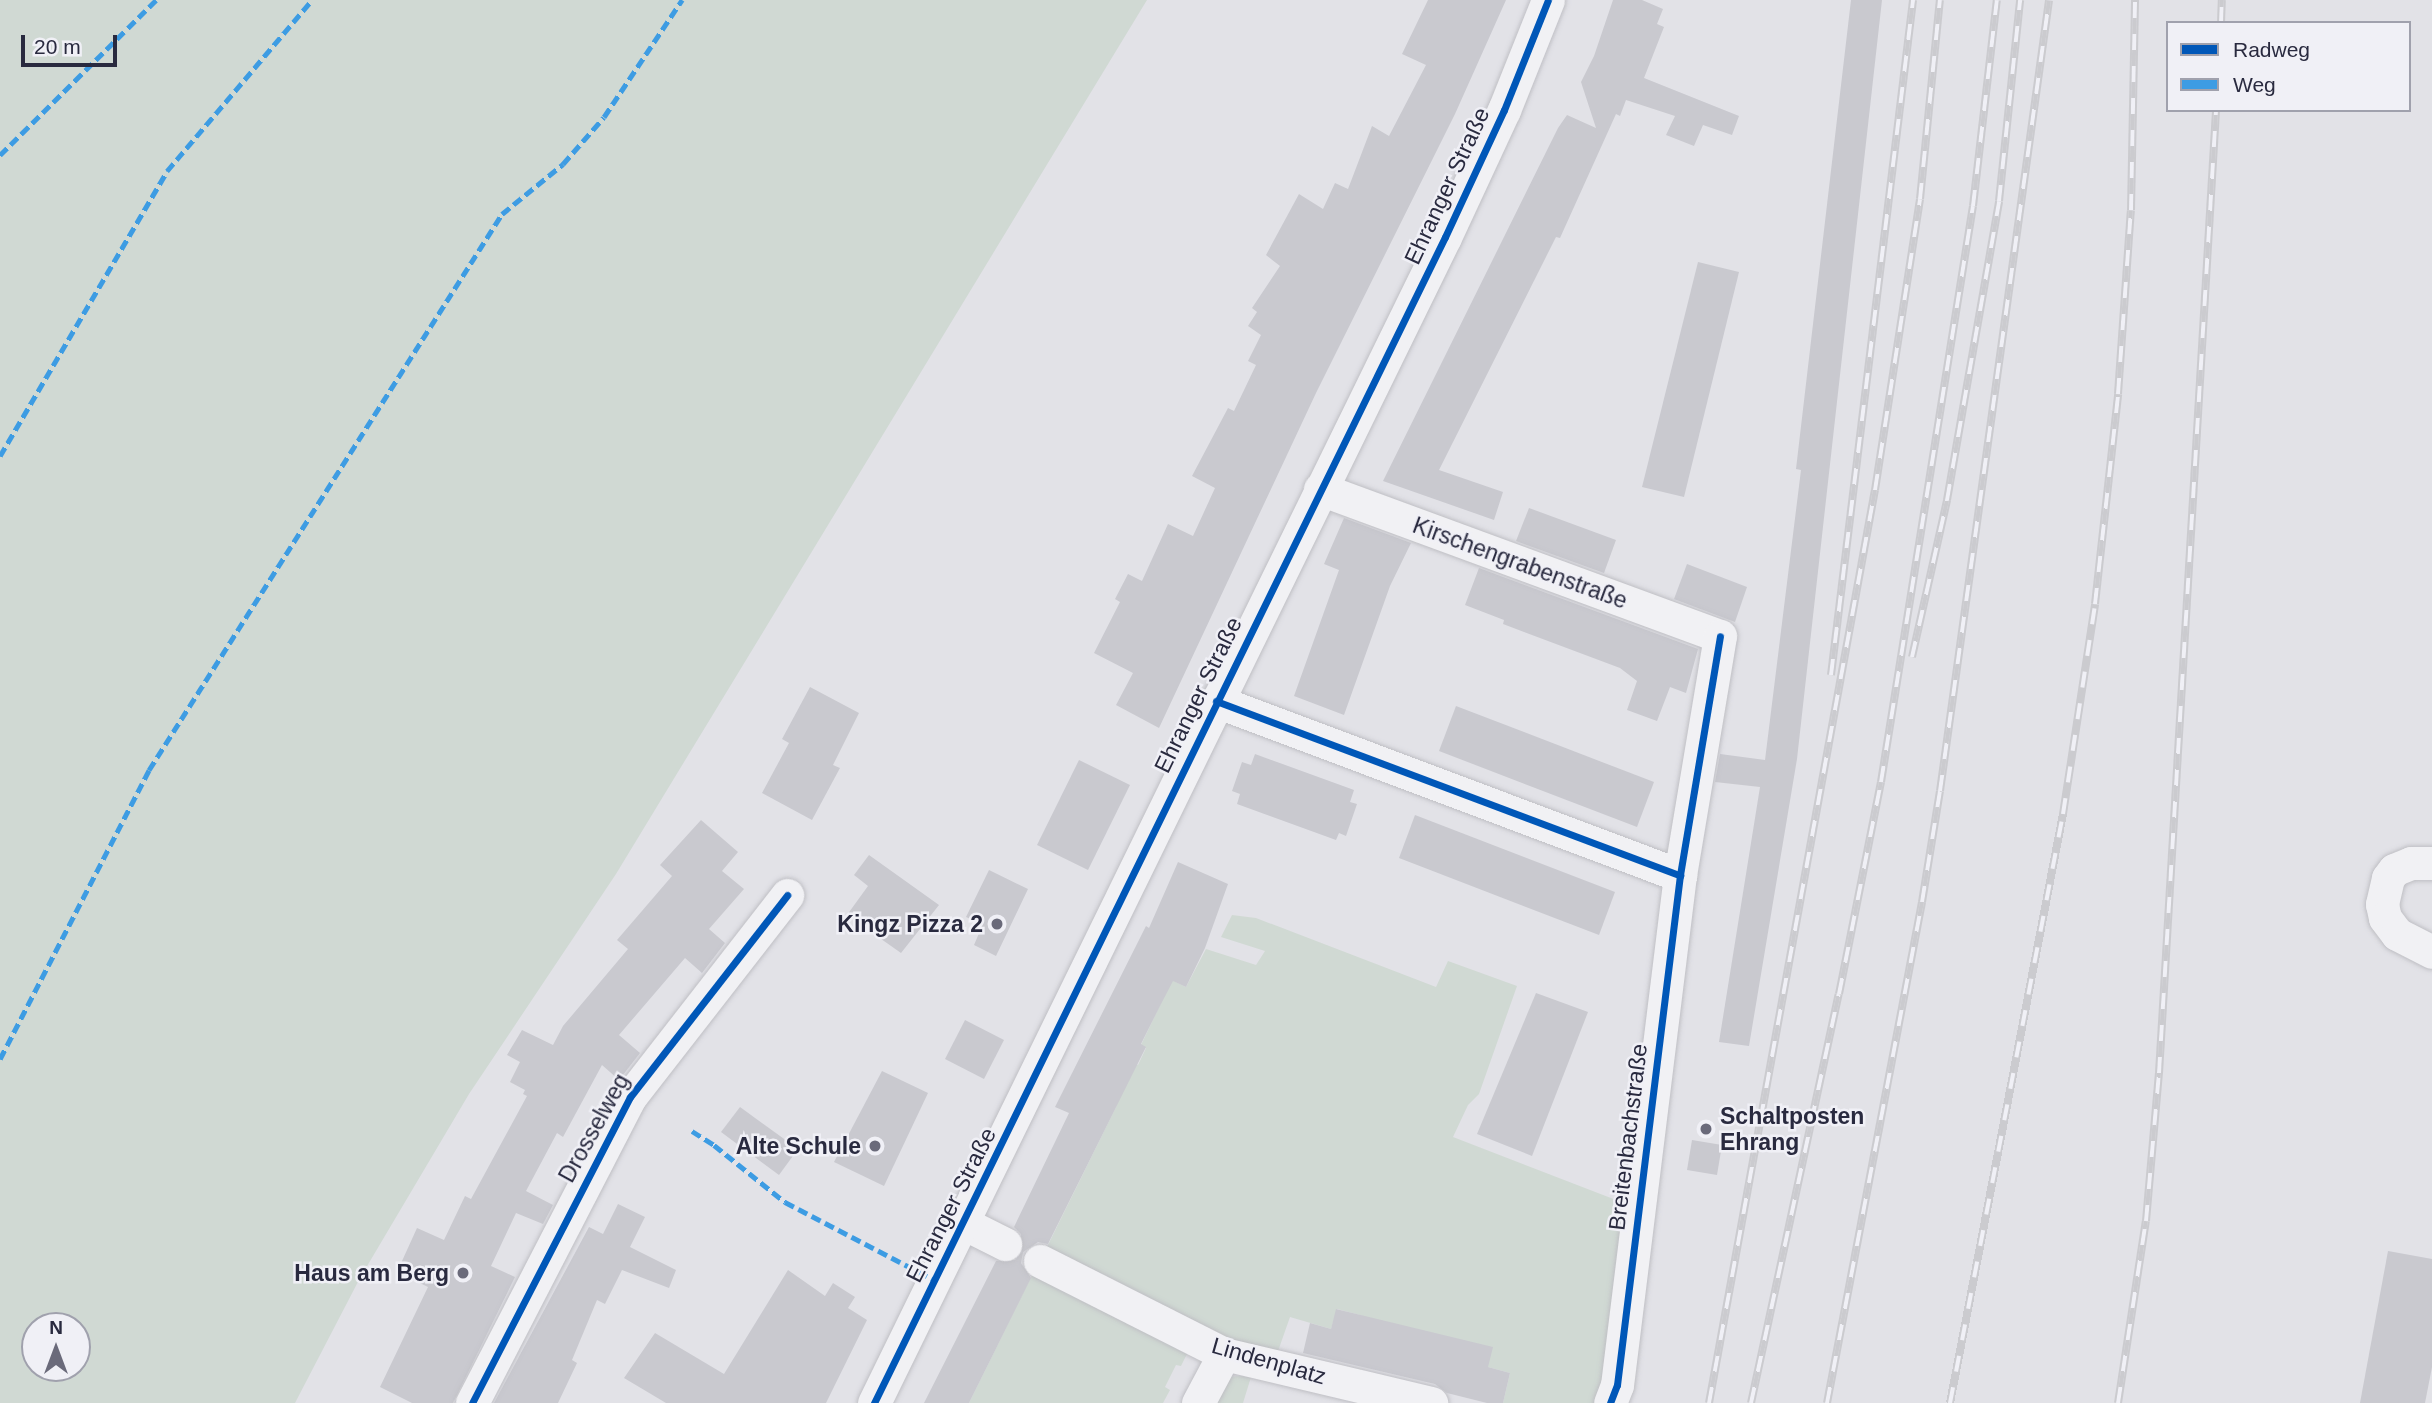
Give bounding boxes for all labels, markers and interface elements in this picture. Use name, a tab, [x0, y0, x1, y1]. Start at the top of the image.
scale bar	[24, 21, 121, 65]
legend	[2166, 21, 2411, 112]
text: 20 m	[34, 35, 81, 58]
text: Radweg	[2233, 38, 2310, 61]
text: Weg	[2233, 73, 2276, 96]
street label: Ehranger Straße	[1399, 103, 1495, 269]
street label: Kirschengrabenstraße	[1409, 511, 1631, 615]
street label: Ehranger Straße	[1148, 613, 1248, 777]
place label: Kingz Pizza 2	[837, 910, 983, 938]
marker: Kingz Pizza 2	[989, 916, 1005, 932]
street label: Breitenbachstraße	[1603, 1042, 1653, 1232]
street label: Drosselweg	[553, 1069, 635, 1187]
place label: Schaltposten Ehrang	[1720, 1102, 1864, 1156]
marker: Schaltposten Ehrang	[1698, 1121, 1714, 1137]
street label: Ehranger Straße	[900, 1123, 1002, 1287]
place label: Alte Schule	[736, 1132, 861, 1160]
marker: Alte Schule	[867, 1138, 883, 1154]
place label: Haus am Berg	[294, 1259, 449, 1287]
marker: Haus am Berg	[455, 1265, 471, 1281]
north arrow	[21, 1312, 91, 1382]
text: N	[49, 1317, 63, 1338]
street label: Lindenplatz	[1209, 1332, 1329, 1390]

